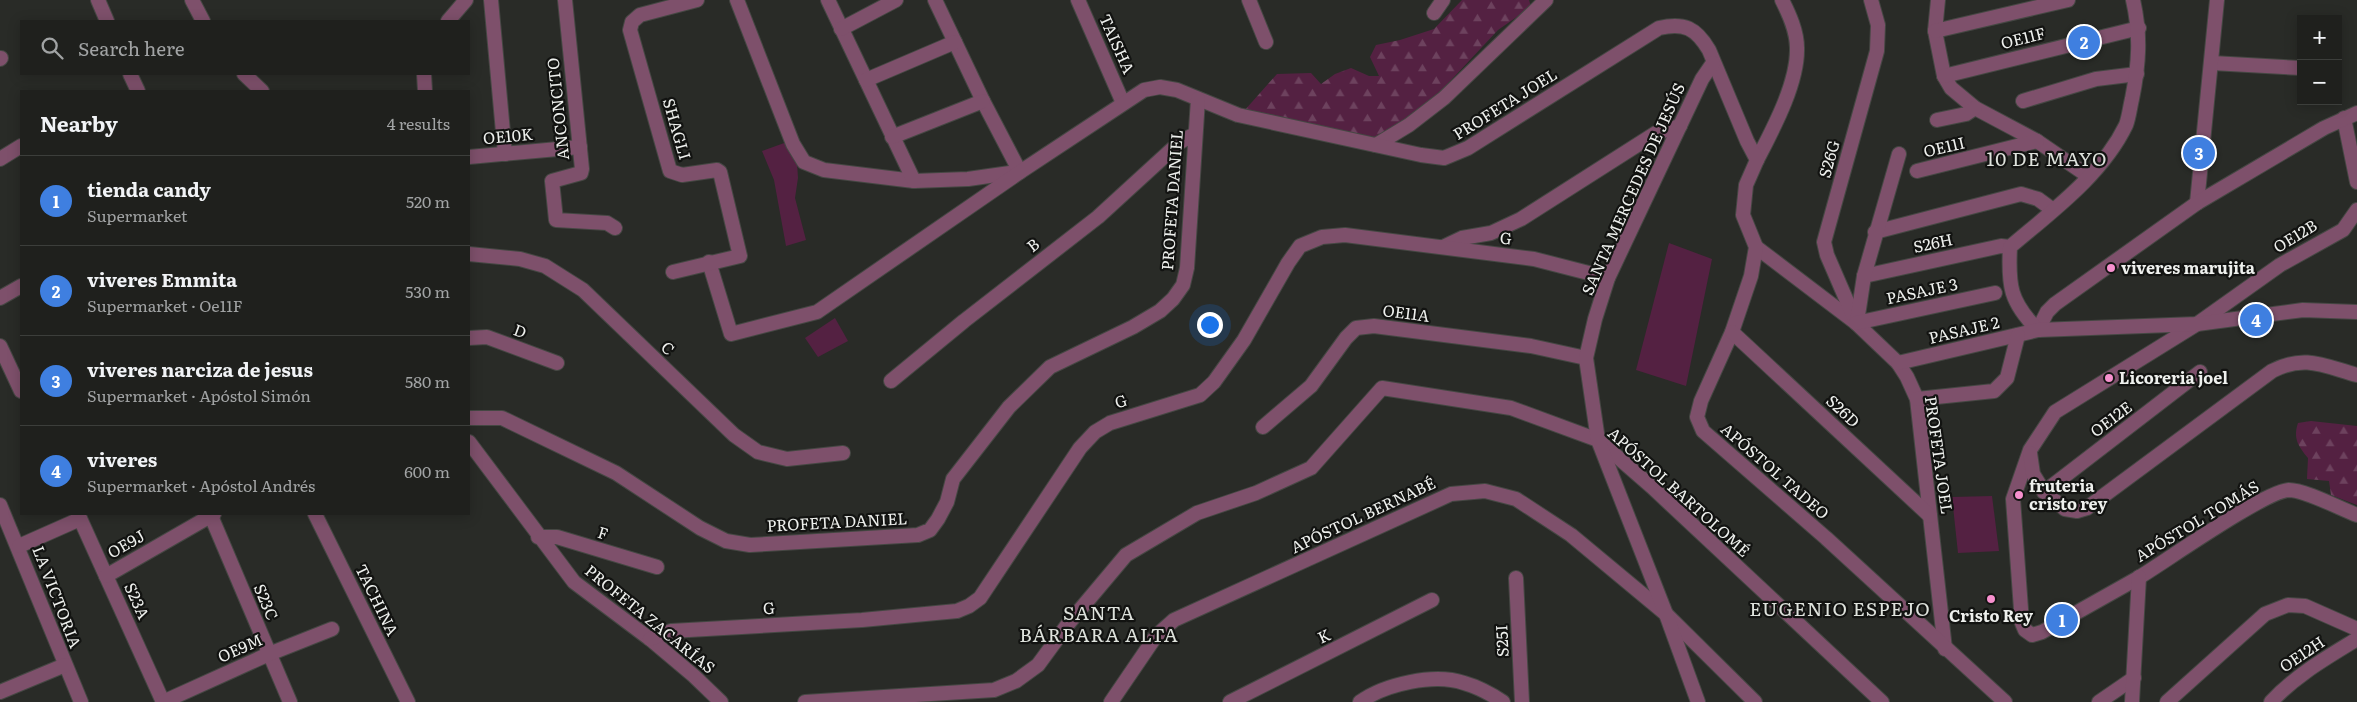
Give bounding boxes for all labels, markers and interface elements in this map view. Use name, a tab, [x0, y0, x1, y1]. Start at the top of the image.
street label: TAISHA	[1094, 10, 1142, 78]
map controls	[2297, 15, 2342, 105]
button: +	[2297, 15, 2342, 60]
search box	[20, 20, 470, 75]
street label: OE11F	[1998, 20, 2048, 54]
pin: 2	[2068, 23, 2100, 61]
icon: search	[38, 34, 66, 62]
text: Search here	[78, 34, 185, 62]
street label: ANCONCITO	[540, 57, 574, 162]
button: −	[2297, 60, 2342, 105]
street label: PROFETA JOEL	[1448, 61, 1561, 145]
street label: SANTA MERCEDES DE JESÚS	[1574, 79, 1690, 299]
street label: SHAGLI	[658, 95, 698, 162]
text: Nearby	[40, 107, 118, 138]
text: 4 results	[387, 111, 450, 135]
street label: OE10K	[482, 121, 534, 149]
street label: PROFETA DANIEL	[1154, 129, 1188, 271]
street label: OE11I	[1921, 130, 1967, 162]
pin: 3	[2183, 134, 2215, 172]
street label: S26G	[1811, 137, 1845, 180]
district label: 10 DE MAYO	[1987, 144, 2107, 172]
text: tienda candy	[87, 175, 211, 203]
text: 1	[53, 189, 59, 213]
text: 520 m	[406, 189, 450, 213]
text: Supermarket	[87, 203, 187, 227]
street label: OE12B	[2268, 213, 2321, 258]
street label: G	[1499, 224, 1514, 250]
street label: S26H	[1911, 226, 1955, 258]
street label: B	[1021, 232, 1044, 257]
place label: viveres marujita	[2121, 255, 2256, 279]
marker: viveres marujita	[2105, 262, 2117, 274]
text: viveres Emmita	[87, 265, 237, 293]
street label: PASAJE 3	[1884, 271, 1960, 309]
text: 2	[52, 279, 60, 303]
text: 530 m	[405, 279, 450, 303]
text: Supermarket · Oe11F	[87, 293, 243, 317]
street label: OE11A	[1381, 297, 1431, 327]
pin: 4	[2240, 301, 2272, 339]
street label: PASAJE 2	[1926, 309, 2001, 349]
your location	[1197, 312, 1223, 338]
street label: D	[510, 317, 530, 343]
street label: C	[656, 335, 681, 360]
text: viveres narciza de jesus	[87, 355, 313, 383]
place label: Licoreria joel	[2119, 365, 2228, 389]
text: 3	[52, 369, 60, 393]
text: 580 m	[405, 369, 450, 393]
marker: Licoreria joel	[2103, 372, 2115, 384]
text: Supermarket · Apóstol Simón	[87, 383, 311, 407]
street label: G	[1112, 387, 1130, 413]
street label: S26D	[1821, 388, 1866, 432]
street label: PROFETA JOEL	[1920, 394, 1960, 515]
street label: OE12E	[2084, 394, 2136, 442]
street label: APÓSTOL TADEO	[1716, 416, 1835, 524]
street label: APÓSTOL BARTOLOMÉ	[1603, 421, 1756, 562]
text: viveres	[87, 445, 157, 473]
text: 4	[51, 459, 61, 483]
text: 600 m	[404, 459, 450, 483]
street label: APÓSTOL BERNABÉ	[1286, 470, 1439, 558]
text: Supermarket · Apóstol Andrés	[87, 473, 315, 497]
place label: fruteria cristo rey	[2029, 473, 2107, 515]
street label: APÓSTOL TOMÁS	[2130, 474, 2263, 567]
marker: fruteria cristo rey	[2013, 489, 2025, 501]
street label: PROFETA DANIEL	[766, 505, 908, 537]
street label: F	[595, 519, 612, 545]
street label: OE9J	[102, 523, 149, 563]
street label: LA VICTORIA	[27, 542, 89, 652]
street label: PROFETA ZACARÍAS	[580, 558, 721, 678]
street label: TACHINA	[350, 560, 406, 640]
street label: S23A	[119, 578, 157, 623]
street label: S23C	[249, 580, 285, 624]
marker: Cristo Rey	[1985, 593, 1997, 605]
district label: EUGENIO ESPEJO	[1749, 594, 1931, 622]
street label: G	[762, 595, 776, 619]
district label: SANTA BÁRBARA ALTA	[1019, 598, 1179, 648]
pin: 1	[2046, 601, 2078, 639]
place label: Cristo Rey	[1949, 603, 2033, 627]
street label: K	[1313, 622, 1334, 649]
street label: S25I	[1488, 624, 1514, 658]
street label: OE9M	[213, 627, 266, 668]
street label: OE12H	[2274, 629, 2329, 677]

